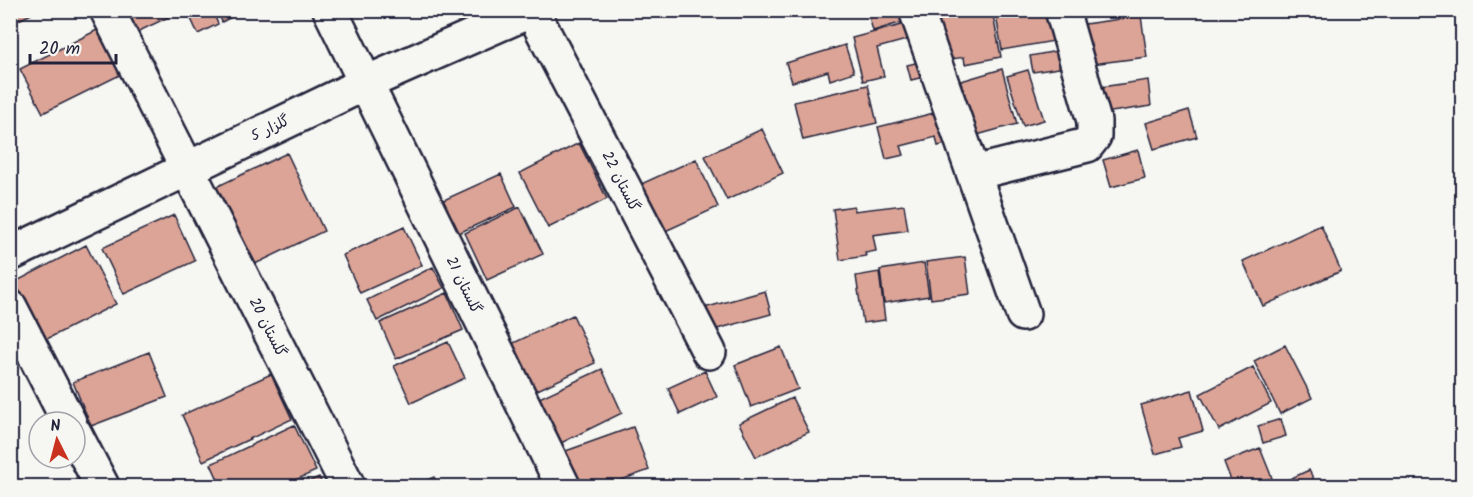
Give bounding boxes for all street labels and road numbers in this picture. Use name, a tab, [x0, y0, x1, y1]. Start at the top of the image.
street label: گلزار 5	[247, 109, 294, 148]
street label: گلستان 22	[595, 147, 646, 216]
street label: گلستان 21	[439, 253, 487, 318]
street label: گلستان 20	[242, 293, 292, 362]

